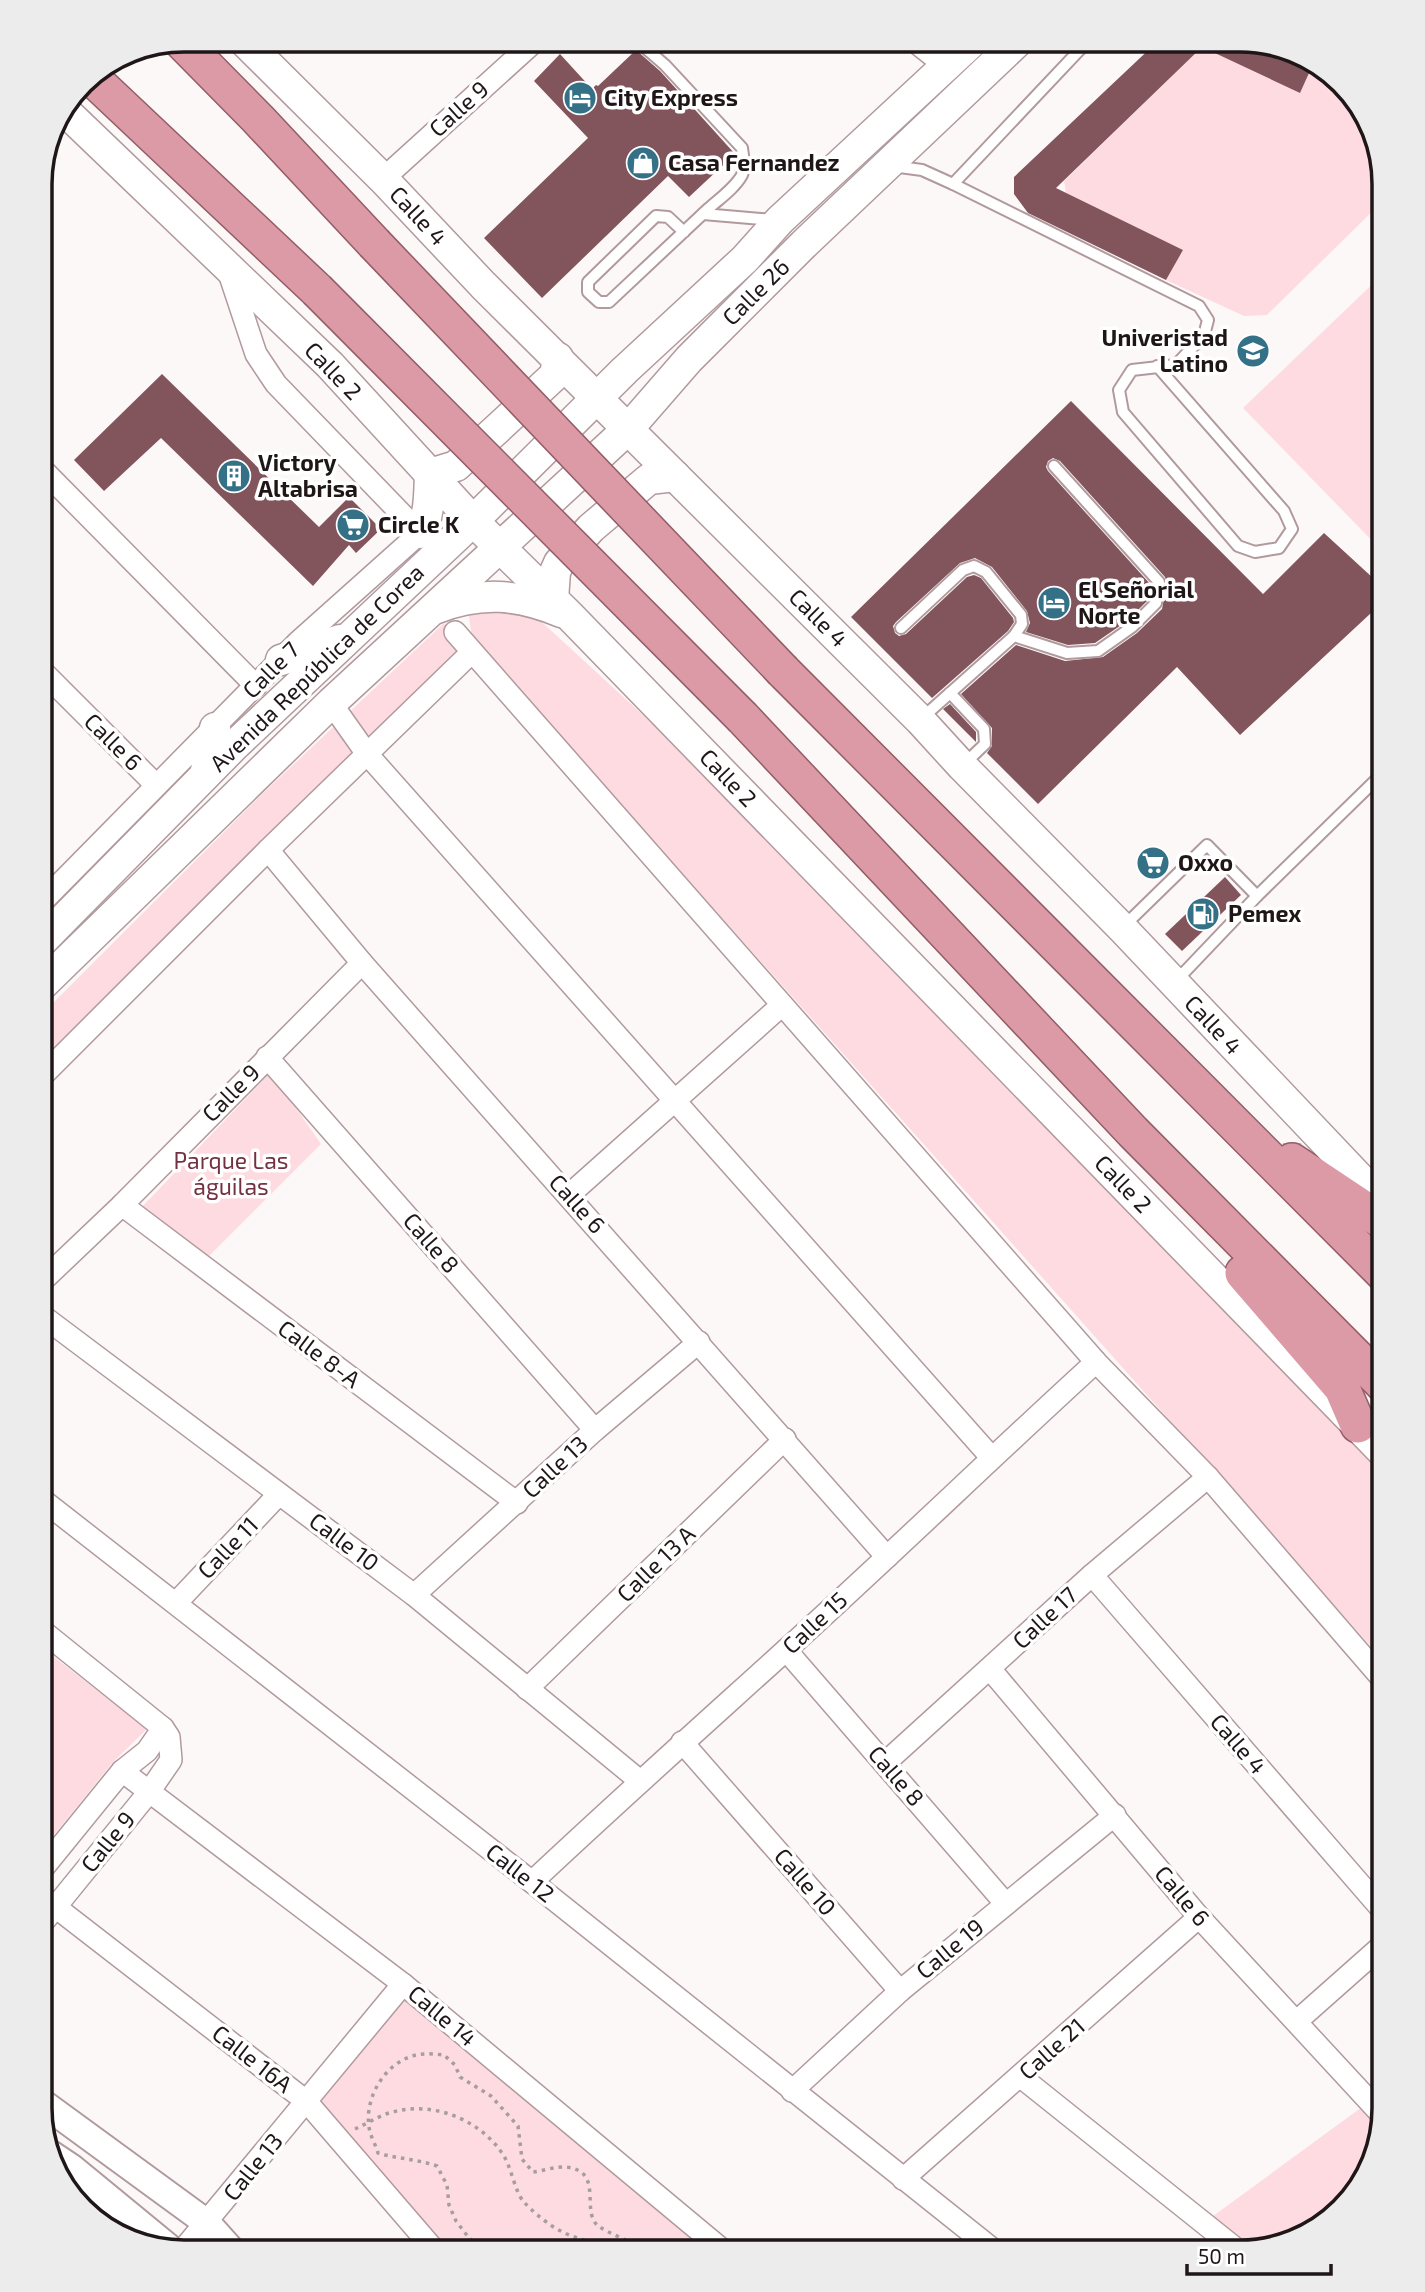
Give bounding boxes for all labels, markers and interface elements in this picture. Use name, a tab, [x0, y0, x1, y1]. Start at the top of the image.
street label: Calle 9	[423, 74, 494, 142]
hotel icon: City Express	[561, 79, 599, 117]
place label: City Express	[604, 83, 738, 111]
shop icon: Casa Fernandez	[624, 144, 662, 182]
place label: Casa Fernandez	[668, 148, 840, 176]
street label: Calle 4	[384, 180, 453, 251]
street label: Calle 26	[716, 252, 795, 331]
place label: Univeristad Latino	[1102, 323, 1228, 377]
school or university icon: Univeristad Latino	[1234, 332, 1272, 370]
street label: Calle 2	[299, 335, 368, 405]
place label: Victory Altabrisa	[258, 448, 358, 502]
building icon: Victory Altabrisa	[215, 457, 253, 495]
supermarket icon: Circle K	[334, 506, 372, 544]
place label: Circle K	[378, 510, 460, 538]
street label: Avenida República de Corea	[204, 558, 429, 777]
place label: El Señorial Norte	[1078, 575, 1194, 629]
street label: Calle 4	[784, 582, 854, 652]
hotel icon: El Señorial Norte	[1035, 584, 1073, 622]
street label: Calle 7	[236, 635, 305, 703]
street label: Calle 6	[79, 707, 148, 776]
street label: Calle 2	[694, 742, 763, 812]
supermarket icon: Oxxo	[1134, 844, 1172, 882]
place label: Oxxo	[1178, 848, 1233, 876]
fuel station icon: Pemex	[1184, 895, 1222, 933]
place label: Pemex	[1228, 899, 1301, 927]
street label: Calle 4	[1179, 989, 1248, 1060]
street label: Calle 9	[196, 1058, 265, 1127]
park label: Parque Las águilas	[174, 1146, 288, 1200]
street label: Calle 2	[1089, 1148, 1158, 1218]
street label: Calle 6	[544, 1168, 612, 1239]
street label: Calle 8	[398, 1206, 466, 1278]
street label: Calle 8-A	[273, 1313, 367, 1394]
street label: Calle 13	[516, 1429, 593, 1503]
street label: Calle 10	[304, 1506, 385, 1576]
street label: Calle 11	[191, 1511, 263, 1584]
street label: Calle 13 A	[610, 1519, 701, 1607]
street label: Calle 17	[1006, 1580, 1082, 1654]
street label: Calle 15	[776, 1585, 853, 1659]
street label: Calle 4	[1205, 1707, 1273, 1779]
street label: Calle 8	[863, 1739, 931, 1811]
street label: Calle 9	[74, 1805, 140, 1877]
street label: Calle 12	[481, 1837, 560, 1908]
street label: Calle 10	[769, 1842, 843, 1921]
street label: Calle 6	[1150, 1860, 1216, 1931]
street label: Calle 19	[910, 1912, 989, 1984]
street label: Calle 14	[403, 1979, 482, 2052]
street label: Calle 21	[1013, 2011, 1090, 2085]
street label: Calle 16A	[207, 2018, 299, 2098]
street label: Calle 13	[217, 2127, 288, 2206]
scale bar	[1187, 2232, 1330, 2276]
text: 50 m	[1198, 2243, 1245, 2268]

